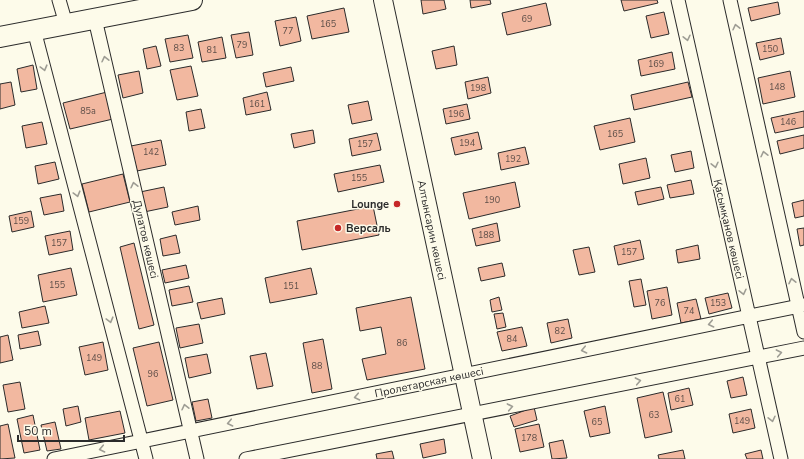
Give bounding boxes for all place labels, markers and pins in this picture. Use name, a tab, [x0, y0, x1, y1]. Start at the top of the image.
place label: Lounge	[351, 197, 389, 212]
marker: Lounge	[392, 199, 402, 209]
place label: Версаль	[346, 221, 391, 236]
marker: Версаль	[333, 223, 343, 233]

